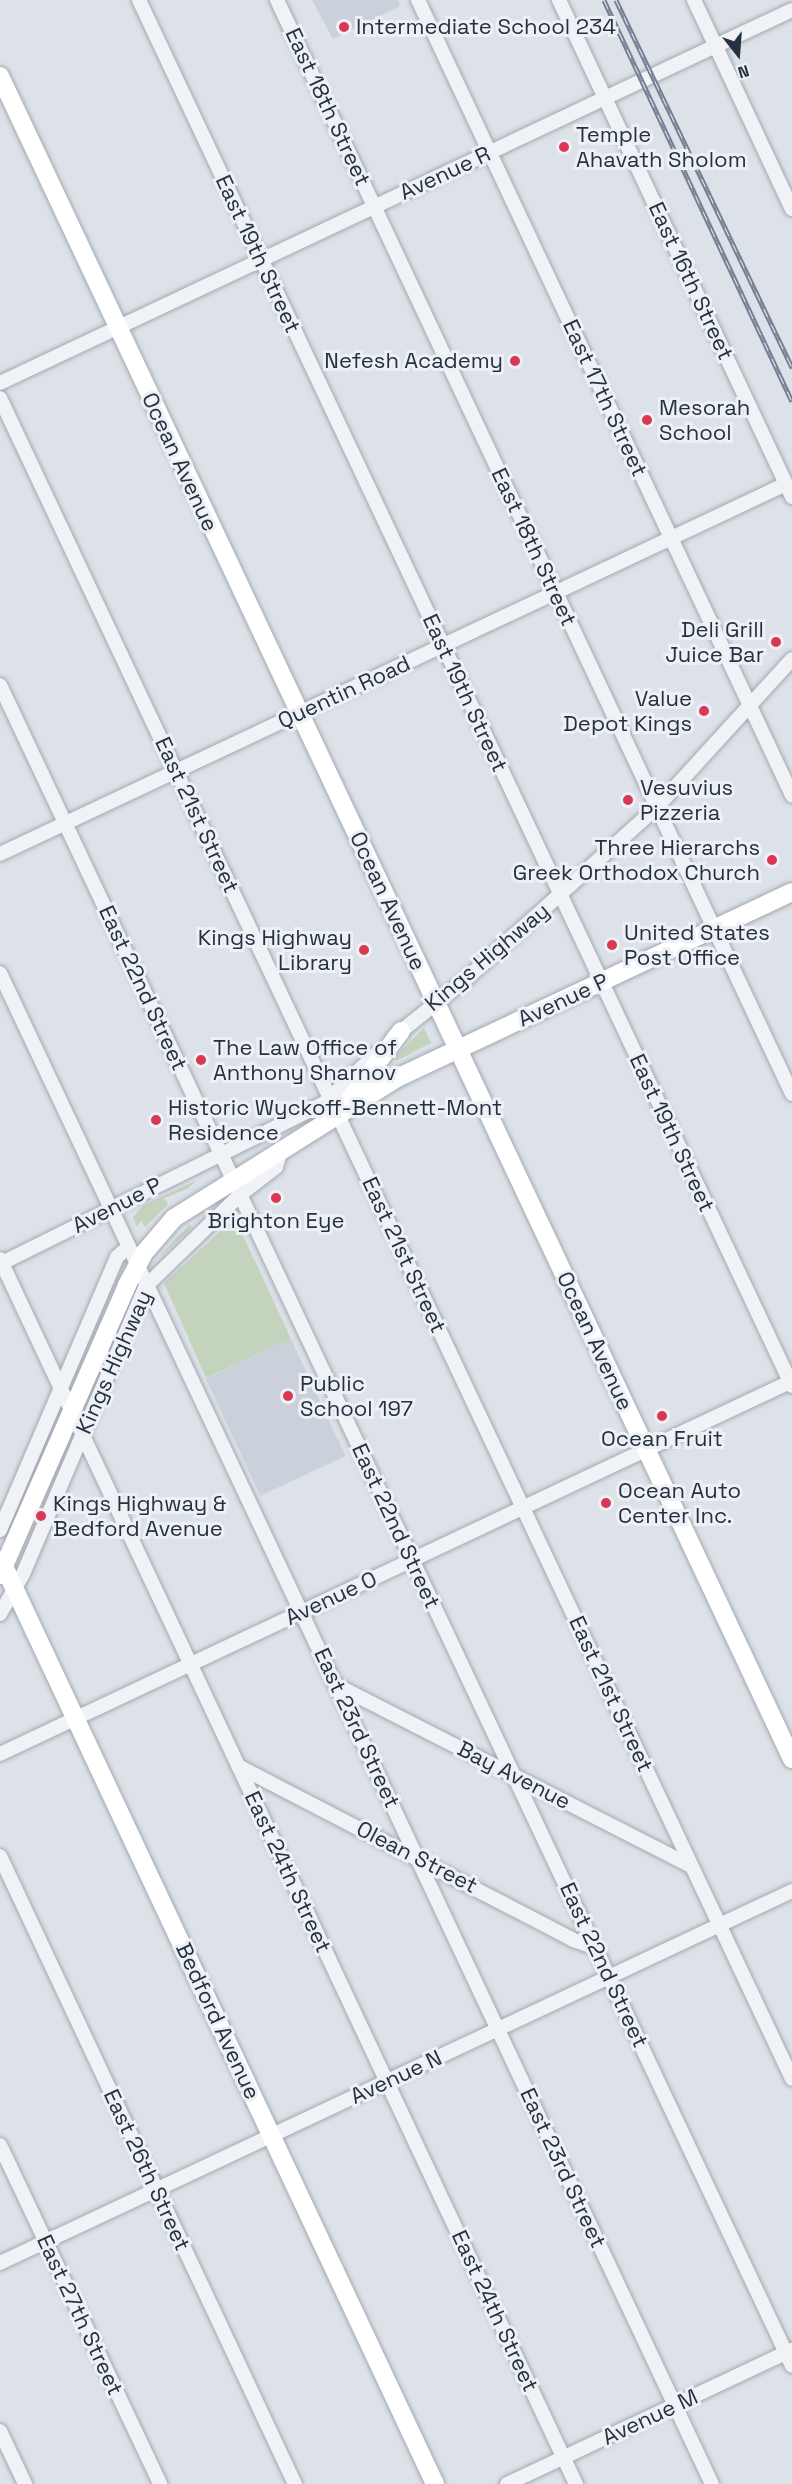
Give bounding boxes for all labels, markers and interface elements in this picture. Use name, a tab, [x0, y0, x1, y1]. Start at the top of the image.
place label: Intermediate School 234	[356, 14, 616, 40]
marker: Intermediate School 234	[337, 20, 351, 34]
street label: East 18th Street	[280, 24, 376, 190]
north arrow	[708, 24, 768, 84]
text: N	[735, 60, 752, 83]
place label: Temple Ahavath Sholom	[576, 121, 747, 172]
street label: Avenue R	[395, 140, 495, 206]
marker: Temple Ahavath Sholom	[557, 140, 571, 154]
street label: East 19th Street	[210, 171, 306, 337]
street label: East 16th Street	[643, 198, 739, 364]
street label: East 17th Street	[557, 315, 653, 481]
place label: Nefesh Academy	[324, 348, 503, 374]
marker: Nefesh Academy	[508, 354, 522, 368]
street label: Ocean Avenue	[136, 388, 224, 536]
place label: Mesorah School	[659, 394, 750, 446]
marker: Mesorah School	[640, 413, 654, 427]
street label: East 18th Street	[486, 464, 582, 630]
street label: East 19th Street	[417, 610, 513, 776]
place label: Deli Grill Juice Bar	[665, 616, 764, 668]
marker: Deli Grill Juice Bar	[769, 635, 783, 649]
street label: Quentin Road	[274, 650, 414, 734]
place label: Value Depot Kings	[563, 685, 692, 736]
marker: Value Depot Kings	[697, 704, 711, 718]
street label: East 21st Street	[149, 733, 245, 897]
place label: Vesuvius Pizzeria	[640, 774, 733, 825]
marker: Vesuvius Pizzeria	[621, 793, 635, 807]
street label: Ocean Avenue	[344, 827, 432, 975]
place label: Three Hierarchs Greek Orthodox Church	[513, 834, 760, 885]
marker: Three Hierarchs Greek Orthodox Church	[765, 853, 779, 867]
street label: Kings Highway	[419, 897, 555, 1017]
street label: East 22nd Street	[93, 901, 193, 1075]
place label: United States Post Office	[624, 919, 770, 970]
place label: Kings Highway Library	[198, 924, 352, 975]
marker: United States Post Office	[605, 938, 619, 952]
marker: Kings Highway Library	[357, 943, 371, 957]
street label: Avenue P	[514, 968, 612, 1032]
place label: The Law Office of Anthony Sharnov	[213, 1034, 397, 1086]
street label: East 19th Street	[624, 1050, 720, 1216]
marker: The Law Office of Anthony Sharnov	[194, 1053, 208, 1067]
place label: Historic Wyckoff-Bennett-Mont Residence	[168, 1094, 502, 1146]
marker: Historic Wyckoff-Bennett-Mont Residence	[149, 1113, 163, 1127]
street label: Avenue P	[68, 1171, 166, 1239]
street label: East 21st Street	[356, 1173, 452, 1337]
marker: Brighton Eye	[269, 1191, 283, 1205]
place label: Brighton Eye	[208, 1208, 344, 1234]
street label: Ocean Avenue	[551, 1267, 639, 1415]
street label: Kings Highway	[71, 1286, 157, 1438]
place label: Public School 197	[300, 1370, 413, 1422]
marker: Public School 197	[281, 1389, 295, 1403]
marker: Ocean Fruit	[655, 1409, 669, 1423]
place label: Ocean Fruit	[601, 1426, 723, 1452]
street label: East 22nd Street	[346, 1439, 446, 1613]
place label: Ocean Auto Center Inc.	[618, 1477, 741, 1528]
place label: Kings Highway & Bedford Avenue	[53, 1490, 226, 1542]
marker: Ocean Auto Center Inc.	[599, 1496, 613, 1510]
marker: Kings Highway & Bedford Avenue	[34, 1509, 48, 1523]
street label: Avenue O	[281, 1565, 381, 1631]
street label: East 21st Street	[563, 1612, 659, 1776]
street label: East 23rd Street	[308, 1644, 406, 1812]
street label: Bay Avenue	[453, 1735, 575, 1815]
street label: East 24th Street	[239, 1787, 337, 1957]
street label: Olean Street	[352, 1815, 482, 1899]
street label: East 22nd Street	[554, 1878, 654, 2052]
street label: Bedford Avenue	[170, 1938, 266, 2104]
street label: Avenue N	[346, 2044, 446, 2110]
street label: East 23rd Street	[514, 2084, 612, 2252]
street label: East 26th Street	[98, 2085, 196, 2255]
street label: East 24th Street	[446, 2226, 544, 2396]
street label: East 27th Street	[31, 2231, 129, 2399]
street label: Avenue M	[598, 2383, 702, 2451]

